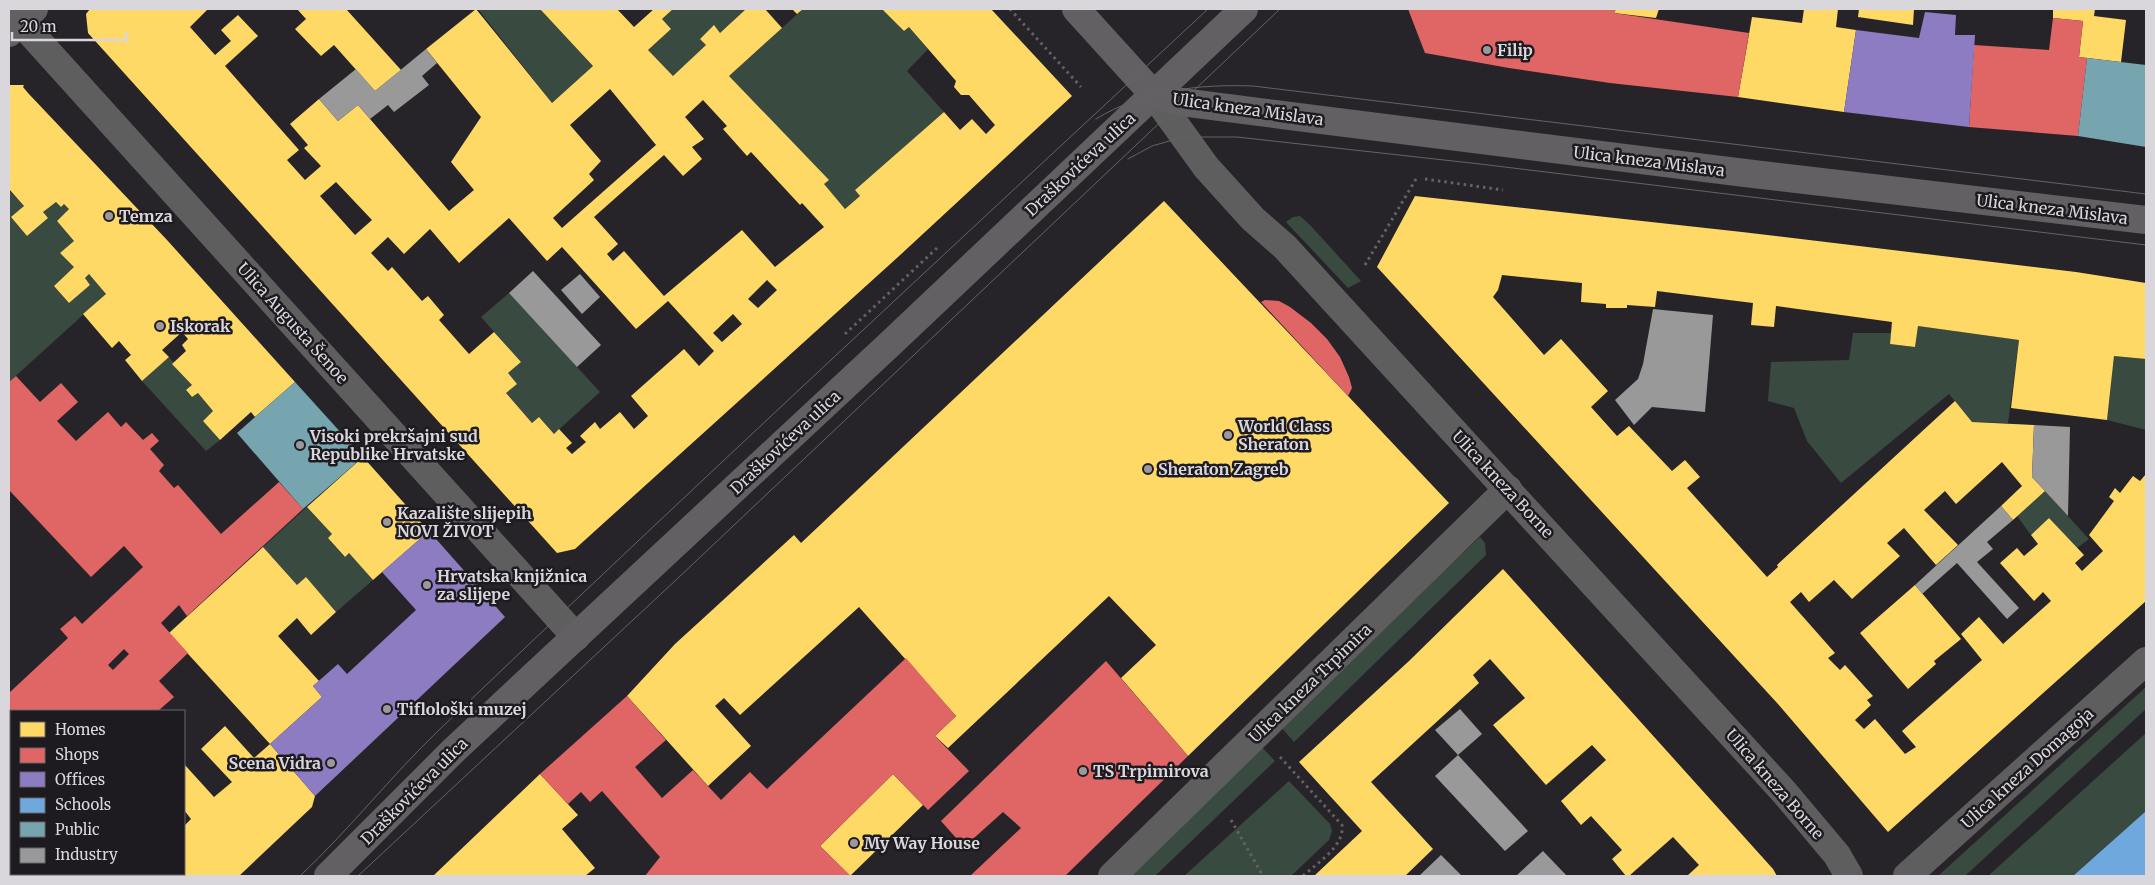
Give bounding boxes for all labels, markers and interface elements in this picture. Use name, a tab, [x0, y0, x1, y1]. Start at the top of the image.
scale bar	[12, 10, 128, 42]
text: 20 m	[20, 17, 57, 36]
place label: Filip	[1497, 40, 1533, 60]
marker: Filip	[1481, 44, 1493, 56]
street label: Ulica kneza Mislava	[1171, 88, 1325, 130]
street label: Draškovićeva ulica	[1021, 108, 1139, 220]
street label: Ulica kneza Mislava	[1572, 142, 1726, 180]
street label: Ulica kneza Mislava	[1975, 190, 2129, 228]
place label: Temza	[119, 206, 173, 226]
marker: Temza	[103, 210, 115, 222]
street label: Ulica Augusta Šenoe	[233, 258, 353, 388]
place label: Iskorak	[170, 316, 231, 336]
marker: Iskorak	[154, 320, 166, 332]
street label: Draškovićeva ulica	[726, 386, 844, 498]
place label: World Class Sheraton	[1237, 416, 1330, 454]
place label: Visoki prekršajni sud Republike Hrvatske	[309, 426, 478, 464]
street label: Ulica kneza Borne	[1448, 426, 1558, 542]
marker: World Class Sheraton	[1222, 429, 1234, 441]
marker: Visoki prekršajni sud Republike Hrvatske	[294, 439, 306, 451]
place label: Sheraton Zagreb	[1158, 459, 1289, 479]
marker: Sheraton Zagreb	[1142, 463, 1154, 475]
place label: Kazalište slijepih NOVI ŽIVOT	[397, 503, 532, 541]
marker: Kazalište slijepih NOVI ŽIVOT	[381, 516, 393, 528]
place label: Hrvatska knjižnica za slijepe	[437, 566, 587, 604]
marker: Hrvatska knjižnica za slijepe	[421, 579, 433, 591]
street label: Ulica kneza Trpimira	[1245, 619, 1376, 747]
place label: Tiflološki muzej	[397, 699, 527, 719]
marker: Tiflološki muzej	[381, 703, 393, 715]
street label: Ulica kneza Domagoja	[1957, 703, 2098, 833]
legend	[10, 710, 185, 875]
text: Homes	[55, 720, 106, 739]
street label: Ulica kneza Borne	[1722, 725, 1828, 843]
street label: Draškovićeva ulica	[356, 733, 472, 849]
text: Shops	[55, 745, 99, 764]
place label: Scena Vidra	[228, 753, 321, 773]
marker: Scena Vidra	[325, 757, 337, 769]
place label: TS Trpimirova	[1093, 761, 1209, 781]
marker: TS Trpimirova	[1077, 765, 1089, 777]
text: Offices	[55, 770, 105, 789]
text: Schools	[55, 795, 111, 814]
text: Public	[55, 820, 100, 839]
place label: My Way House	[864, 833, 980, 853]
marker: My Way House	[848, 837, 860, 849]
text: Industry	[55, 845, 118, 864]

